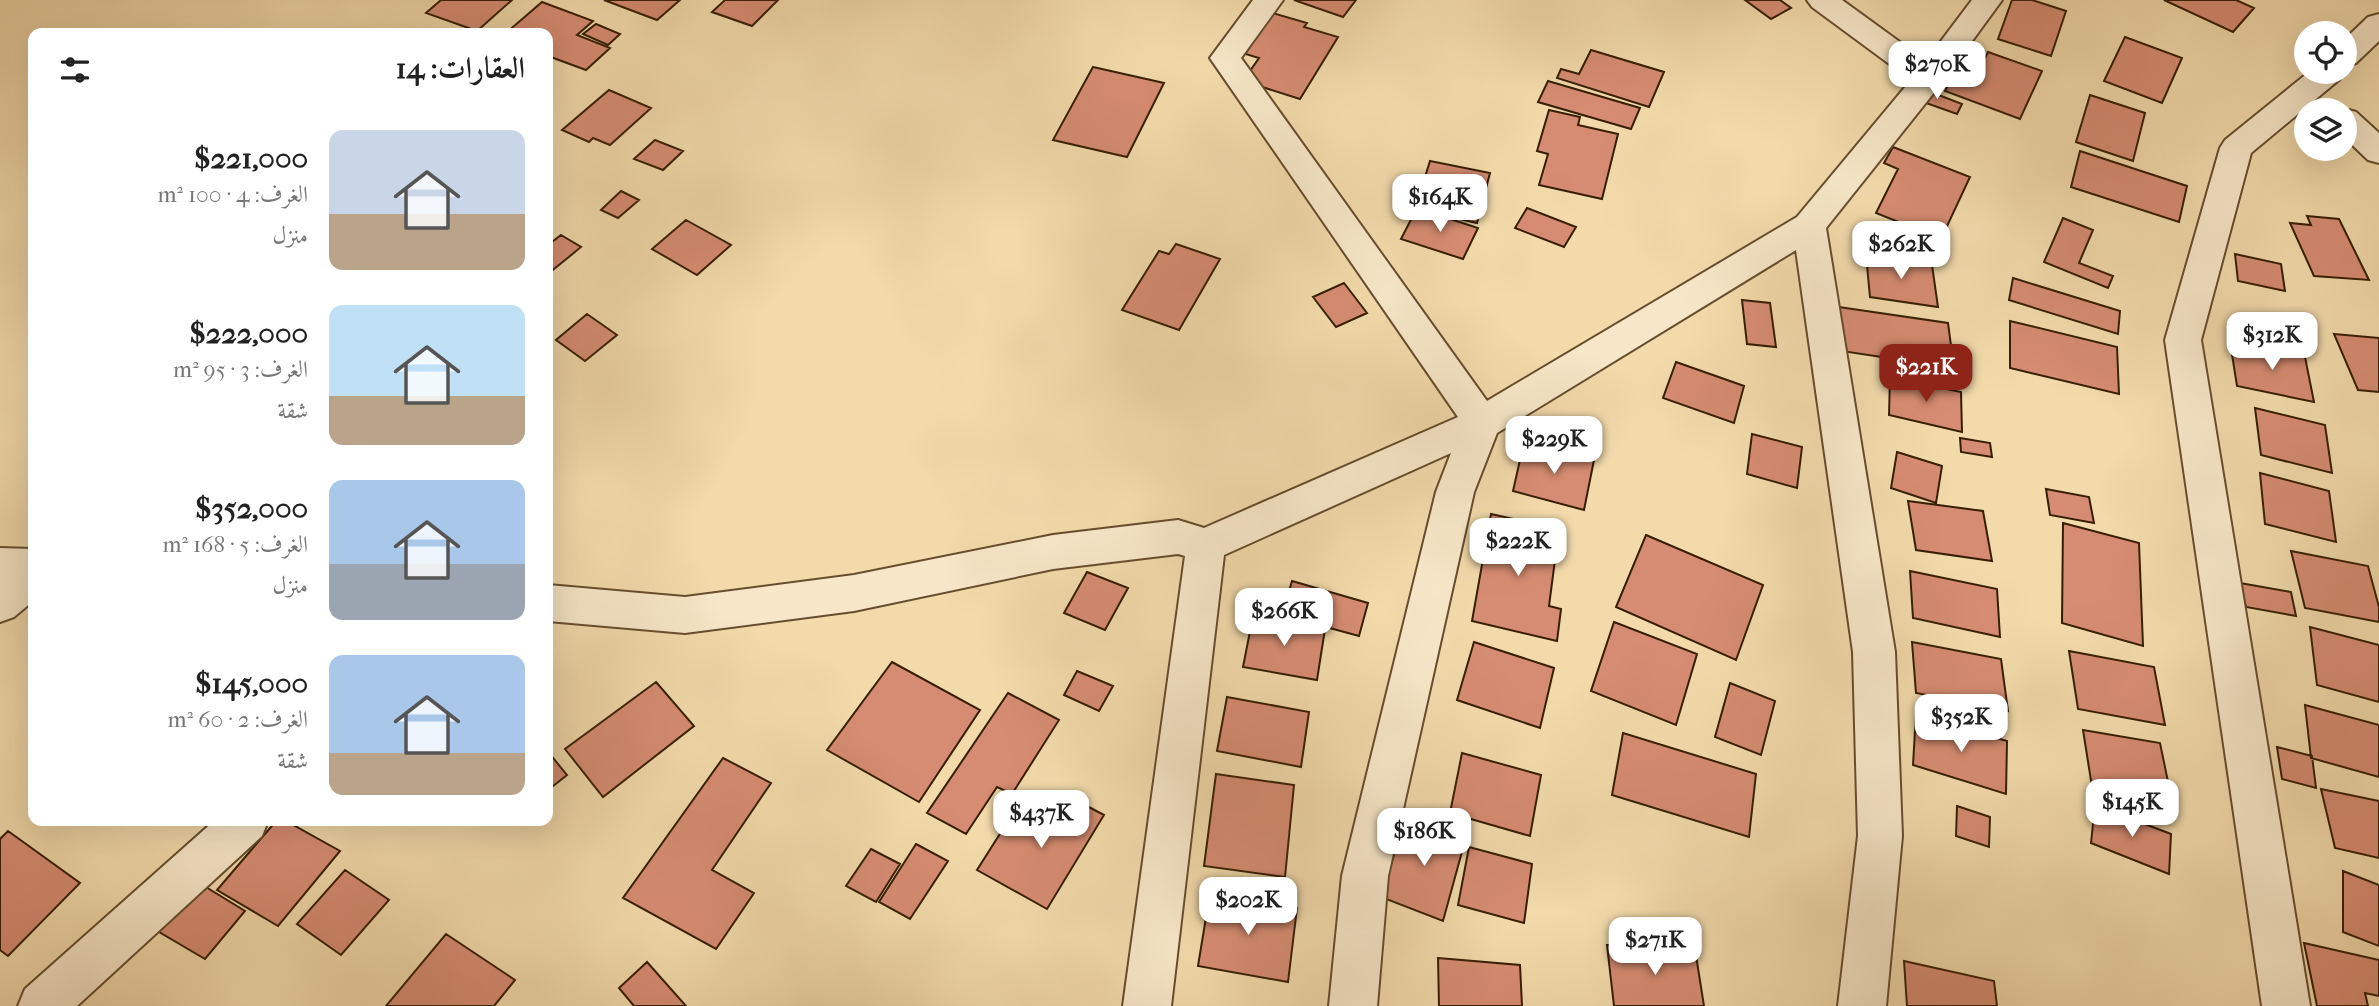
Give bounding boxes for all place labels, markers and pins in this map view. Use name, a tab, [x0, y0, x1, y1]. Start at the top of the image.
pin: $270K	[1888, 42, 1986, 101]
pin: $164K	[1391, 174, 1489, 234]
pin: $262K	[1852, 222, 1950, 281]
pin: $312K	[2223, 312, 2321, 372]
pin: $221K	[1877, 344, 1975, 404]
pin: $229K	[1505, 416, 1603, 476]
pin: $222K	[1469, 518, 1567, 578]
pin: $266K	[1235, 588, 1333, 648]
pin: $352K	[1912, 694, 2010, 754]
pin: $145K	[2083, 780, 2181, 839]
pin: $437K	[992, 790, 1090, 850]
pin: $186K	[1375, 808, 1473, 868]
pin: $202K	[1199, 878, 1297, 937]
pin: $271K	[1606, 918, 1704, 977]

